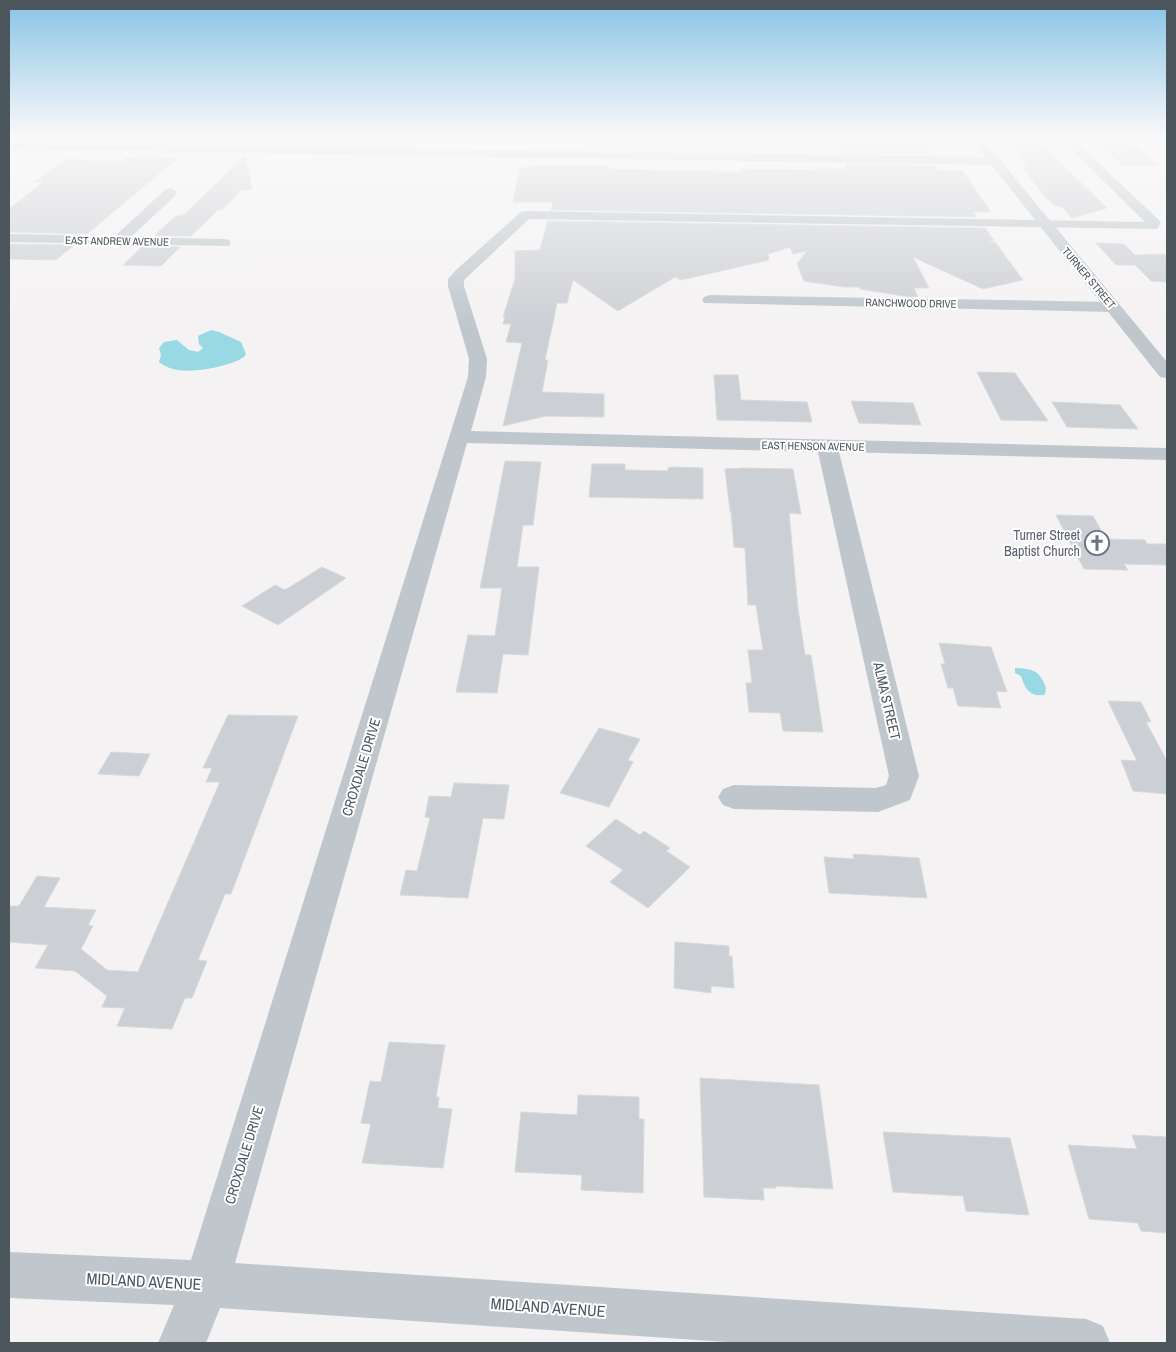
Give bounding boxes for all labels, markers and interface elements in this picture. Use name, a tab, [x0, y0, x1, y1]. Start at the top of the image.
street label: EAST ANDREW AVENUE	[65, 233, 169, 249]
street label: TURNER STREET	[1059, 245, 1119, 312]
street label: RANCHWOOD DRIVE	[865, 295, 957, 311]
street label: EAST HENSON AVENUE	[761, 438, 865, 454]
place label: Turner Street Baptist Church	[1004, 526, 1080, 560]
church icon: Turner Street Baptist Church	[1084, 530, 1110, 556]
street label: ALMA STREET	[869, 659, 905, 742]
street label: CROXDALE DRIVE	[338, 716, 384, 818]
street label: CROXDALE DRIVE	[221, 1104, 267, 1206]
street label: MIDLAND AVENUE	[86, 1267, 202, 1295]
street label: MIDLAND AVENUE	[490, 1292, 606, 1322]

